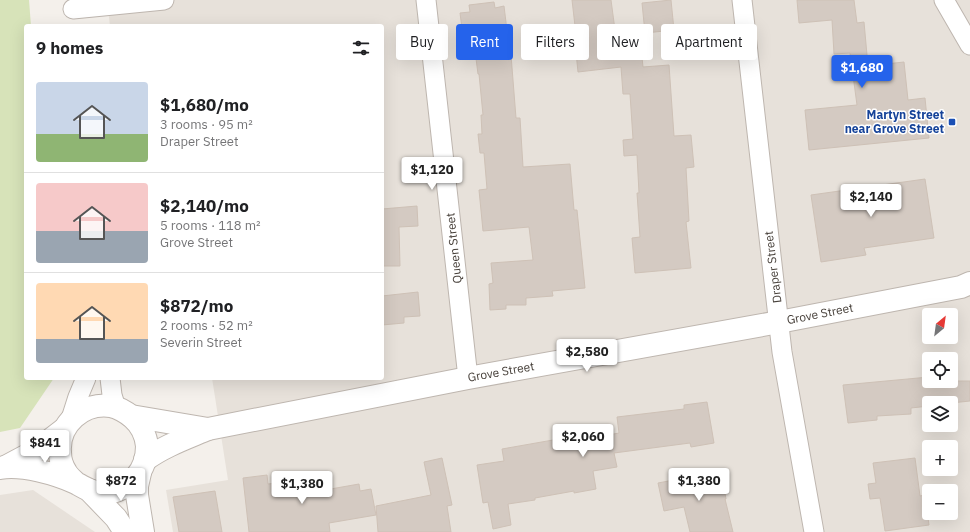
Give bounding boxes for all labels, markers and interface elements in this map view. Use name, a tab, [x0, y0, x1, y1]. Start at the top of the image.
chip: Buy	[396, 24, 448, 60]
chip: Rent	[456, 24, 513, 60]
chip: Filters	[521, 24, 589, 60]
chip: New	[597, 24, 653, 60]
chip: Apartment	[661, 24, 757, 60]
text: 9 homes	[36, 37, 103, 59]
icon: filters	[350, 37, 372, 59]
pin: $1,680	[829, 55, 895, 89]
text: $1,680	[840, 59, 884, 76]
text: $1,680/mo	[160, 94, 249, 116]
icon: home	[68, 98, 116, 146]
place label: Martyn Street near Grove Street	[845, 107, 944, 136]
text: 3 rooms · 95 m²	[160, 116, 253, 133]
marker: Martyn Street near Grove Street	[947, 117, 957, 127]
text: Draper Street	[160, 133, 239, 150]
pin: $1,120	[399, 157, 465, 191]
text: $1,120	[410, 161, 454, 178]
pin: $2,140	[838, 184, 904, 218]
text: $2,140	[849, 188, 893, 205]
text: $2,140/mo	[160, 195, 249, 217]
icon: home	[68, 199, 116, 247]
street label: Queen Street	[442, 212, 465, 284]
text: 5 rooms · 118 m²	[160, 217, 261, 234]
street label: Draper Street	[761, 230, 784, 304]
text: Grove Street	[160, 234, 233, 251]
text: $872/mo	[160, 295, 233, 317]
icon: home	[68, 299, 116, 347]
street label: Grove Street	[785, 300, 854, 327]
north arrow	[922, 308, 958, 344]
map controls	[922, 308, 958, 520]
text: 2 rooms · 52 m²	[160, 317, 253, 334]
text: Severin Street	[160, 334, 242, 351]
pin: $2,580	[554, 339, 620, 373]
text: $2,580	[565, 343, 609, 360]
button: locate	[922, 352, 958, 388]
street label: Grove Street	[466, 358, 535, 385]
button: layers	[922, 396, 958, 432]
pin: $2,060	[550, 424, 616, 458]
text: $2,060	[561, 428, 605, 445]
pin: $841	[21, 430, 69, 464]
text: $841	[29, 434, 61, 451]
button: +	[922, 440, 958, 476]
pin: $872	[97, 468, 145, 502]
pin: $1,380	[666, 468, 732, 502]
pin: $1,380	[269, 471, 335, 505]
text: $872	[105, 472, 137, 489]
text: $1,380	[677, 472, 721, 489]
text: $1,380	[280, 475, 324, 492]
button: −	[922, 484, 958, 520]

